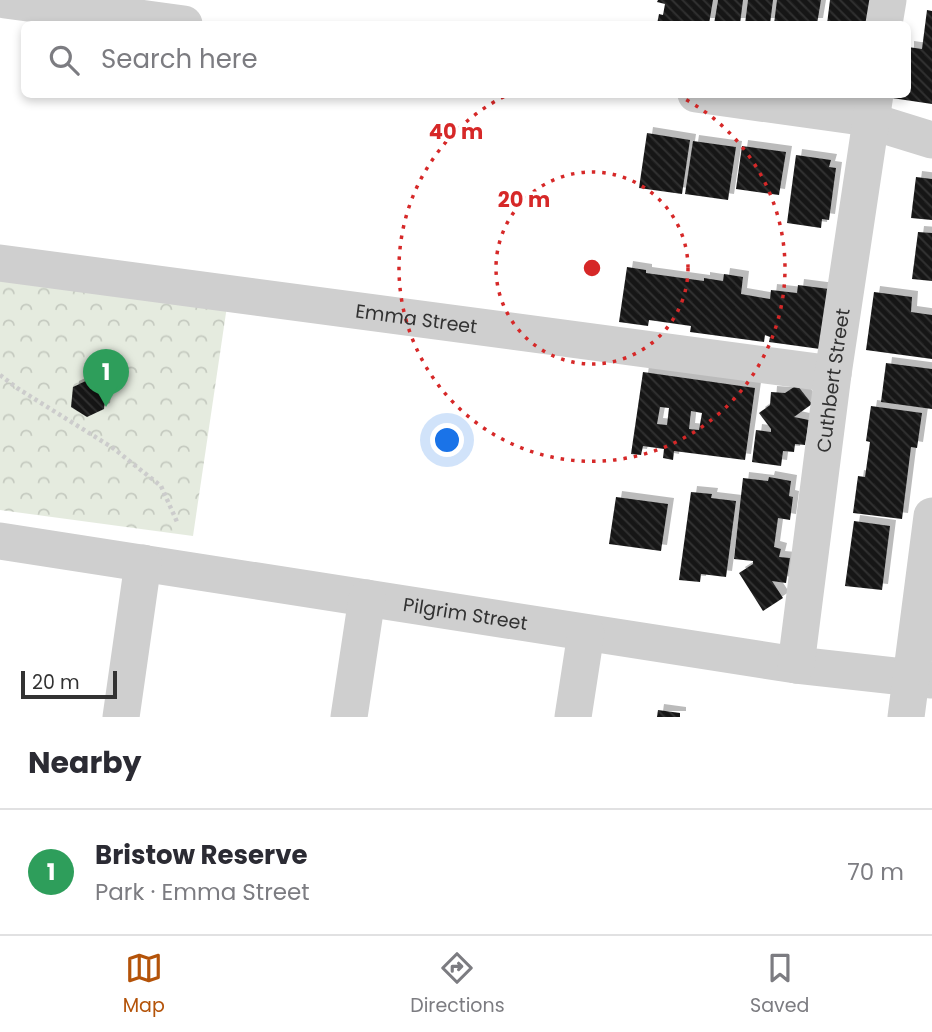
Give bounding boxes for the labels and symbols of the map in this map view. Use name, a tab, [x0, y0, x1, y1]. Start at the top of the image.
text: 40 m	[429, 117, 483, 146]
text: 20 m	[498, 185, 550, 214]
centre of rings	[580, 256, 604, 280]
street label: Emma Street	[354, 297, 479, 340]
street label: Cuthbert Street	[810, 306, 857, 454]
pin: 1	[83, 349, 129, 407]
your location	[430, 423, 464, 457]
street label: Pilgrim Street	[401, 591, 529, 637]
scale bar	[21, 668, 117, 700]

